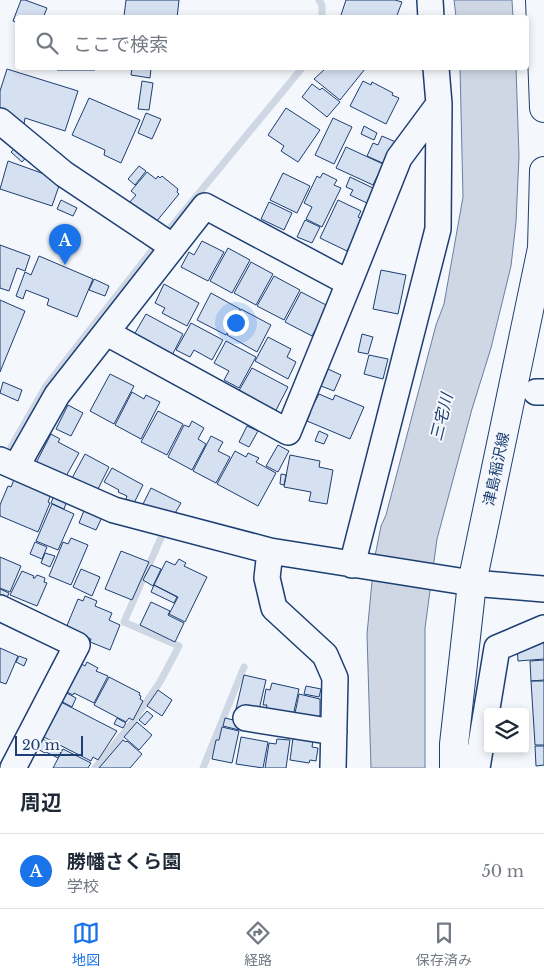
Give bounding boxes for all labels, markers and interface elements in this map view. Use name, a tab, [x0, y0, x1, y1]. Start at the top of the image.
search box	[15, 15, 529, 70]
icon: search	[33, 29, 61, 57]
text: ここで検索	[73, 33, 168, 56]
pin: A	[49, 224, 81, 265]
your location	[223, 310, 249, 336]
water label: 三宅川	[425, 389, 457, 443]
street label: 津島稲沢線	[479, 430, 513, 508]
map controls	[484, 708, 529, 753]
button: layers	[484, 708, 529, 753]
scale bar	[15, 733, 82, 756]
text: 20 m	[22, 736, 60, 754]
text: 周辺	[20, 790, 62, 816]
text: 勝幡さくら園	[67, 850, 181, 873]
text: A	[30, 861, 42, 881]
text: 50 m	[482, 861, 524, 881]
text: 学校	[67, 876, 99, 896]
tab: 地図	[72, 919, 100, 969]
tab: 経路	[244, 919, 272, 969]
tab: 保存済み	[416, 919, 472, 969]

